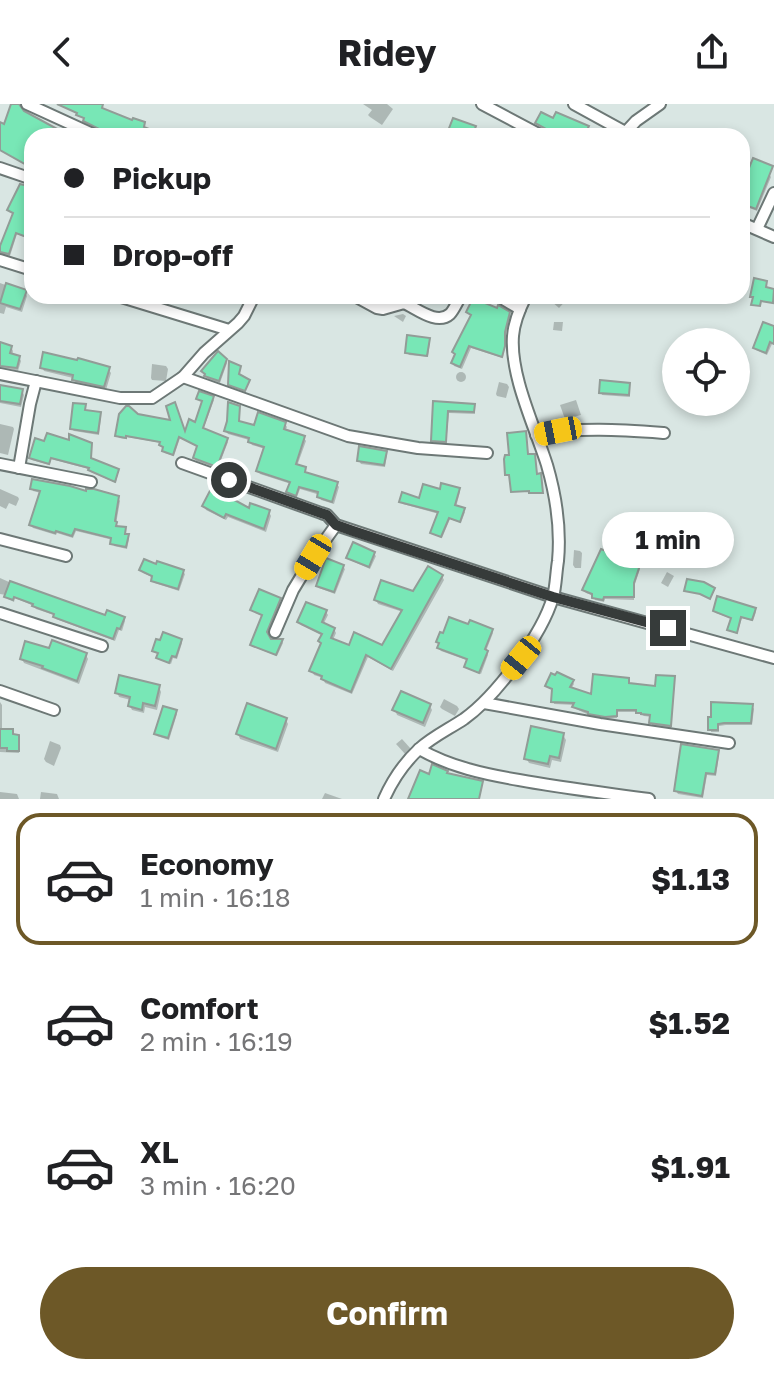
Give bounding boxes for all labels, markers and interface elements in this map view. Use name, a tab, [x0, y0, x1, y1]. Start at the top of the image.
icon: back	[40, 30, 84, 74]
icon: share	[690, 30, 734, 74]
text: Ridey	[337, 31, 437, 74]
text: Pickup	[112, 160, 211, 196]
text: Drop-off	[112, 237, 233, 273]
map controls	[662, 328, 750, 416]
button: locate	[662, 328, 750, 416]
car	[532, 415, 584, 447]
route start	[211, 462, 247, 498]
callout: 1 min	[602, 512, 734, 568]
text: 1 min	[635, 524, 701, 555]
car	[290, 530, 336, 584]
route end	[650, 610, 686, 646]
car	[497, 632, 545, 684]
icon: car	[44, 843, 116, 915]
text: Economy	[140, 846, 274, 882]
text: $1.13	[651, 861, 730, 897]
text: 1 min · 16:18	[140, 882, 291, 913]
icon: car	[44, 987, 116, 1059]
text: Comfort	[140, 990, 259, 1026]
text: $1.52	[648, 1005, 730, 1041]
text: 2 min · 16:19	[140, 1026, 293, 1057]
icon: car	[44, 1131, 116, 1203]
text: XL	[140, 1134, 179, 1170]
text: $1.91	[650, 1149, 730, 1185]
text: 3 min · 16:20	[140, 1170, 296, 1201]
button: Confirm	[40, 1267, 734, 1359]

